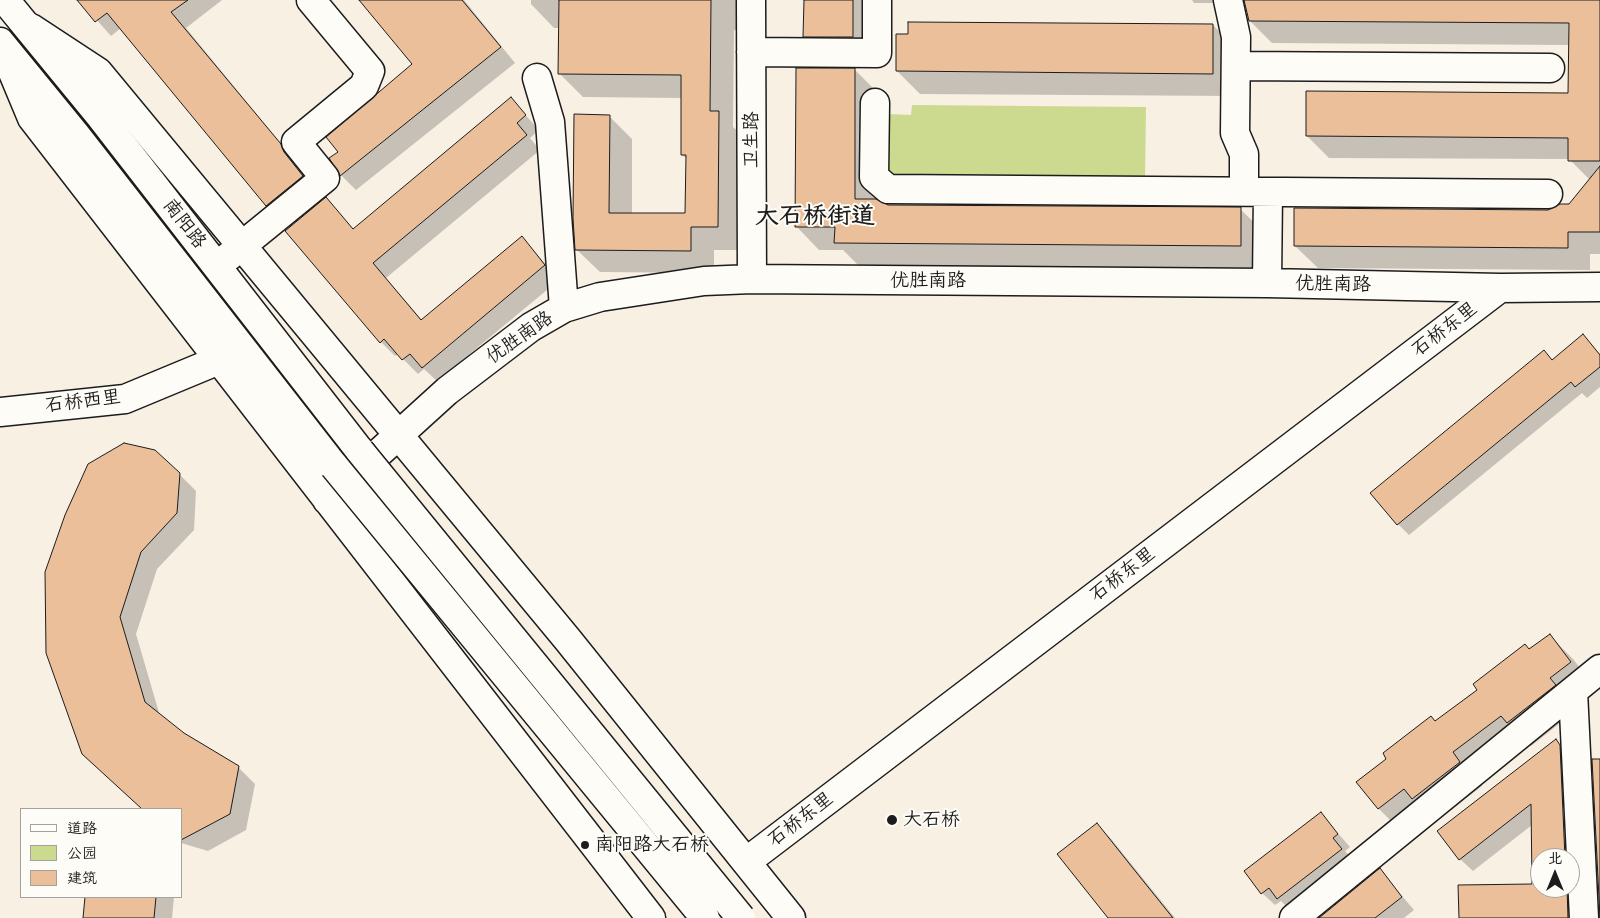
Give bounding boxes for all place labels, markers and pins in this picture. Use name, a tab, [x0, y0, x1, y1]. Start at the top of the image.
place label: 大石桥	[903, 809, 960, 831]
marker: 大石桥	[885, 813, 899, 827]
place label: 南阳路大石桥	[595, 834, 709, 856]
marker: 南阳路大石桥	[579, 839, 591, 851]

